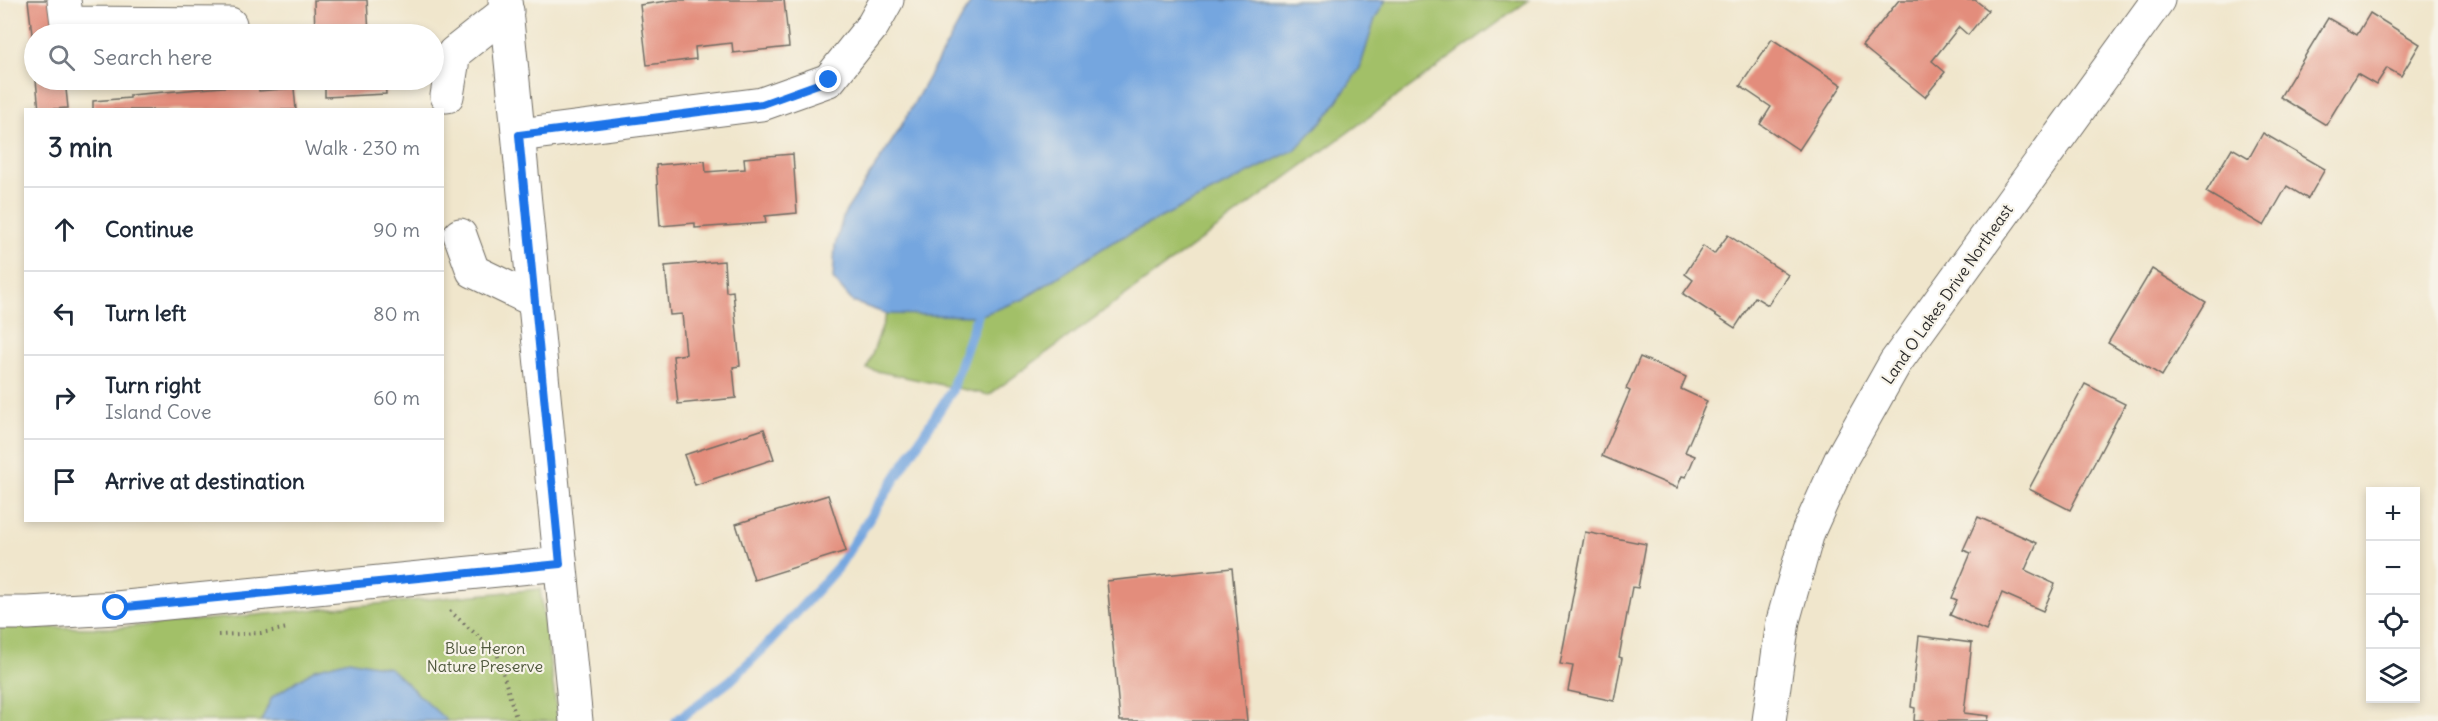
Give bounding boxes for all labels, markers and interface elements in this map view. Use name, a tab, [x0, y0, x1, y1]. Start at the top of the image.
search box	[24, 24, 444, 90]
icon: search	[45, 41, 78, 74]
text: Search here	[93, 43, 212, 71]
route end	[815, 66, 841, 92]
text: 3 min	[48, 131, 113, 164]
text: Walk · 230 m	[305, 135, 420, 160]
street label: Land O Lakes Drive Northeast	[1877, 200, 2017, 388]
icon: ahead	[48, 213, 81, 246]
text: Continue	[105, 215, 194, 243]
text: 90 m	[373, 217, 420, 242]
icon: left	[48, 297, 81, 330]
text: Turn left	[105, 299, 186, 327]
text: 80 m	[373, 301, 420, 326]
text: Turn right	[105, 371, 201, 399]
icon: right	[48, 381, 81, 414]
text: 60 m	[373, 385, 420, 410]
text: Island Cove	[105, 399, 212, 424]
icon: arrive	[48, 465, 81, 498]
text: Arrive at destination	[105, 467, 305, 495]
map controls	[2366, 487, 2420, 703]
button: +	[2366, 487, 2420, 541]
button: −	[2366, 541, 2420, 595]
route start	[102, 594, 128, 620]
button: locate	[2366, 595, 2420, 649]
park label: Blue Heron Nature Preserve	[427, 638, 543, 676]
button: layers	[2366, 649, 2420, 703]

